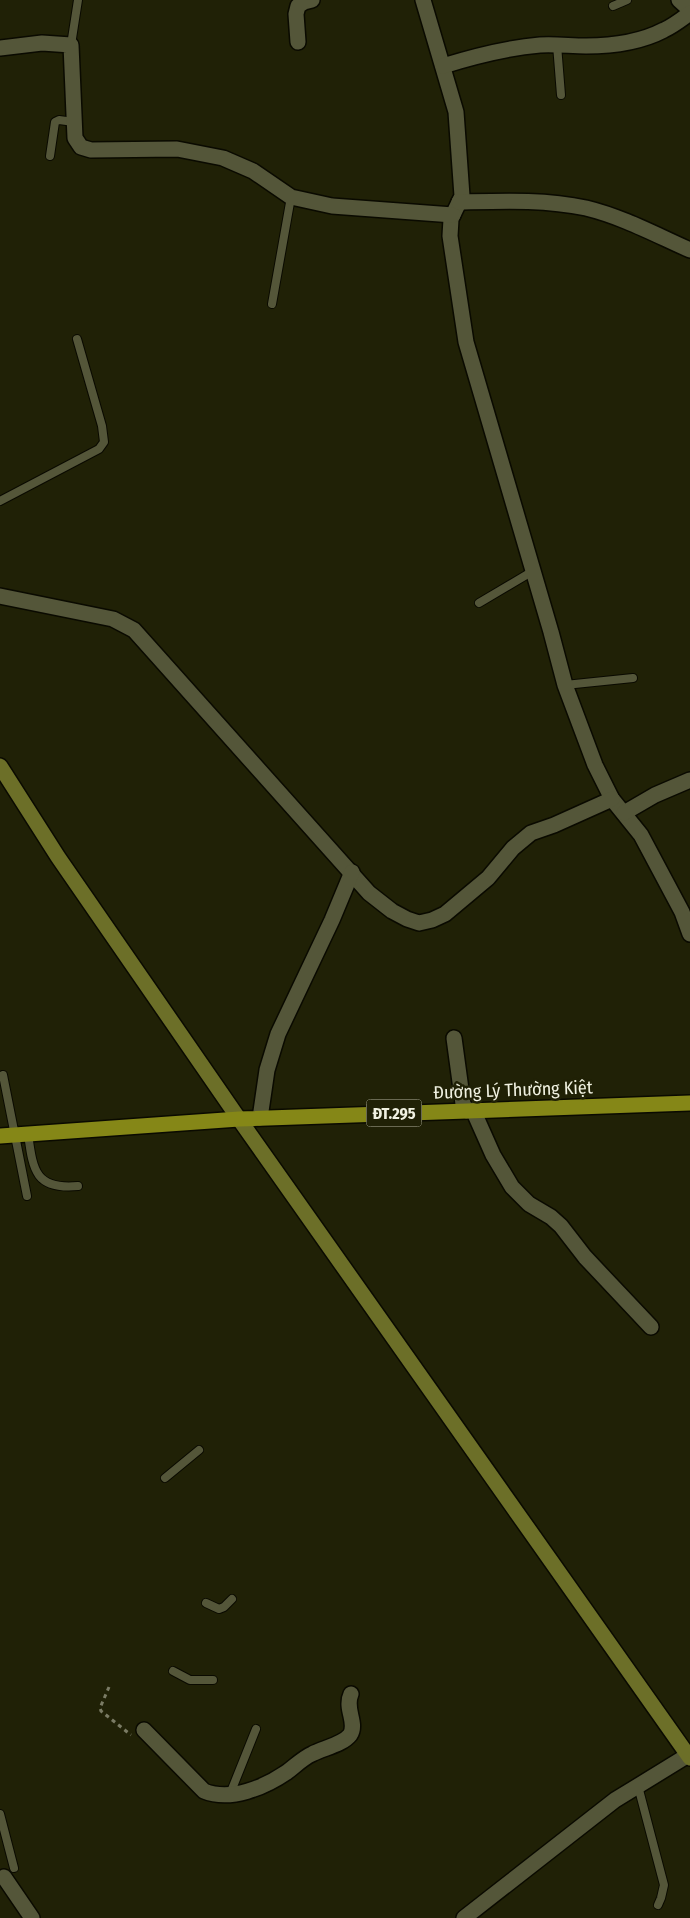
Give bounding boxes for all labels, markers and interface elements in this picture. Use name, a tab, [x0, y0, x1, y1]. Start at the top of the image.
street label: Đường Lý Thường Kiệt	[433, 1076, 593, 1104]
road number: ĐT.295	[366, 1100, 422, 1126]

